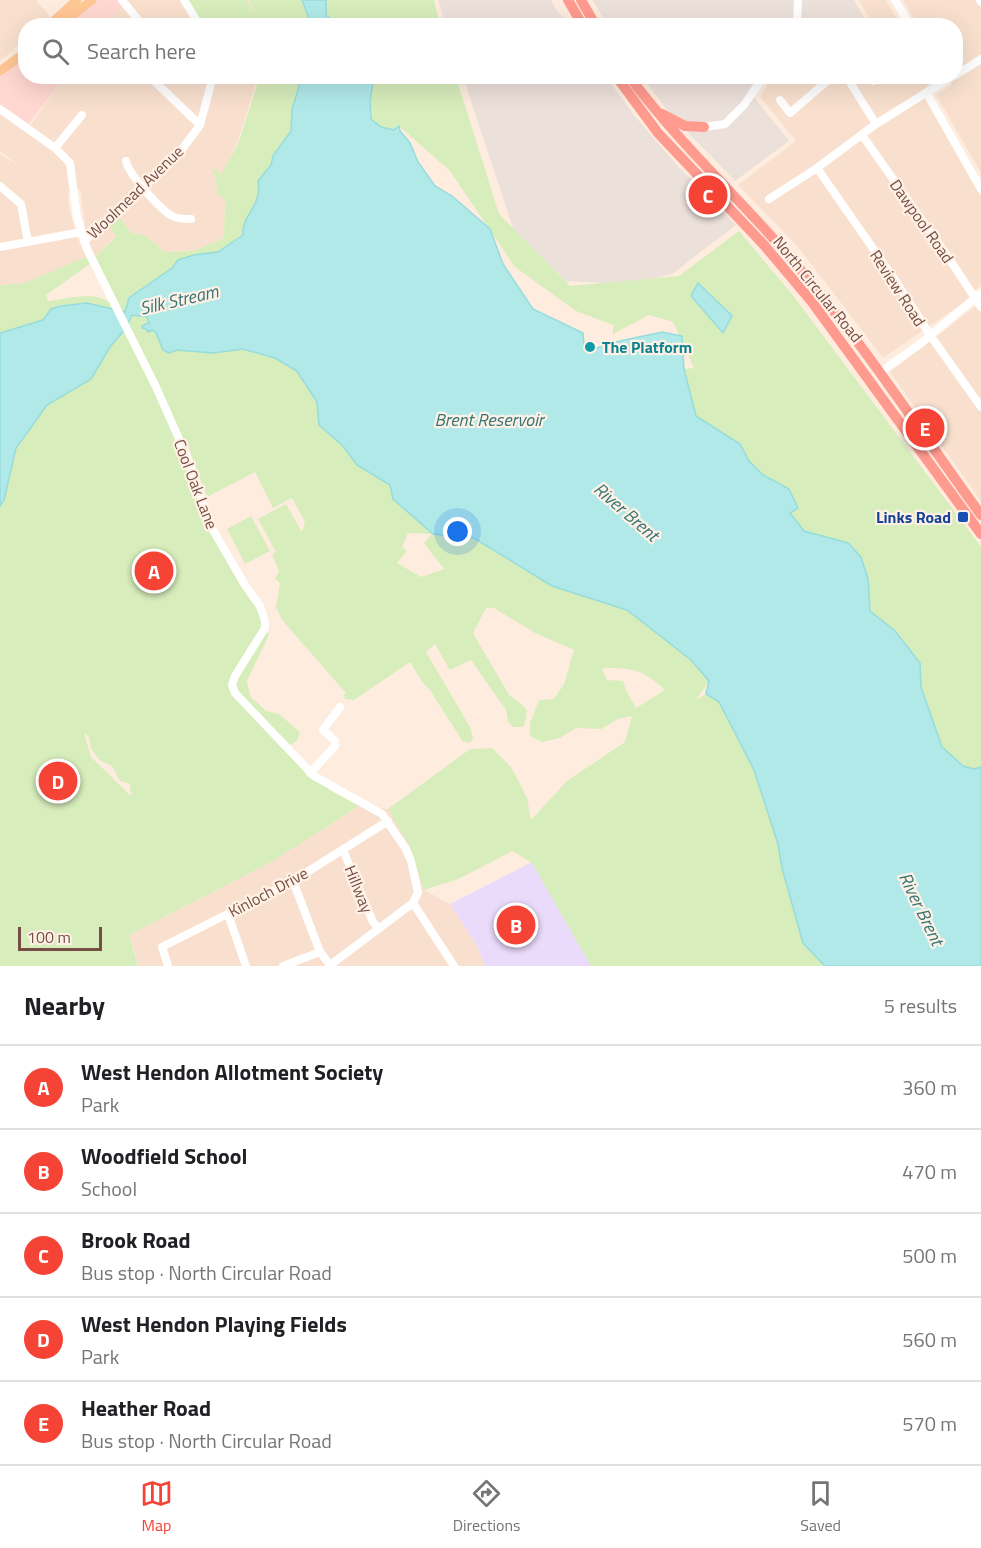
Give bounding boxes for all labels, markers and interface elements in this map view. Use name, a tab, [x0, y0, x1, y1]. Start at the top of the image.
search box	[18, 18, 963, 84]
text: Search here	[87, 34, 196, 68]
icon: search	[39, 35, 72, 68]
street label: Woolmead Avenue	[81, 140, 189, 244]
pin: C	[688, 172, 728, 218]
street label: Dawpool Road	[884, 174, 960, 268]
street label: North Circular Road	[767, 231, 869, 347]
street label: Review Road	[864, 245, 932, 331]
water label: Silk Stream	[137, 277, 222, 322]
place label: The Platform	[602, 335, 692, 359]
marker: The Platform	[583, 340, 597, 354]
water label: Brent Reservoir	[434, 406, 546, 433]
pin: E	[906, 406, 944, 450]
street label: Cool Oak Lane	[168, 435, 224, 533]
water label: River Brent	[588, 476, 667, 549]
place label: Links Road	[876, 505, 951, 529]
marker: Links Road	[956, 510, 970, 524]
your location	[443, 517, 472, 546]
pin: A	[134, 548, 174, 594]
pin: D	[38, 758, 78, 804]
street label: Kinloch Drive	[224, 861, 312, 923]
street label: Hillway	[339, 862, 379, 917]
water label: River Brent	[892, 868, 952, 952]
pin: B	[496, 902, 536, 948]
scale bar	[18, 924, 102, 952]
text: 100 m	[27, 925, 71, 949]
text: Nearby	[24, 986, 105, 1025]
text: 5 results	[884, 990, 957, 1021]
text: West Hendon Allotment Society	[81, 1055, 383, 1089]
text: A	[37, 1072, 50, 1103]
text: 360 m	[902, 1072, 957, 1103]
text: Park	[81, 1089, 119, 1120]
text: Woodfield School	[81, 1139, 247, 1173]
text: B	[37, 1156, 50, 1187]
text: 470 m	[902, 1156, 957, 1187]
text: School	[81, 1173, 137, 1204]
text: Brook Road	[81, 1223, 191, 1257]
text: C	[38, 1240, 49, 1271]
text: 500 m	[902, 1240, 957, 1271]
text: Bus stop · North Circular Road	[81, 1257, 332, 1288]
text: West Hendon Playing Fields	[81, 1307, 347, 1341]
text: D	[37, 1324, 50, 1355]
text: 560 m	[902, 1324, 957, 1355]
text: Park	[81, 1341, 119, 1372]
text: Heather Road	[81, 1391, 211, 1425]
text: E	[38, 1408, 49, 1439]
text: 570 m	[902, 1408, 957, 1439]
text: Bus stop · North Circular Road	[81, 1425, 332, 1456]
tab: Map	[140, 1477, 173, 1537]
tab: Directions	[453, 1477, 521, 1537]
tab: Saved	[800, 1477, 841, 1537]

